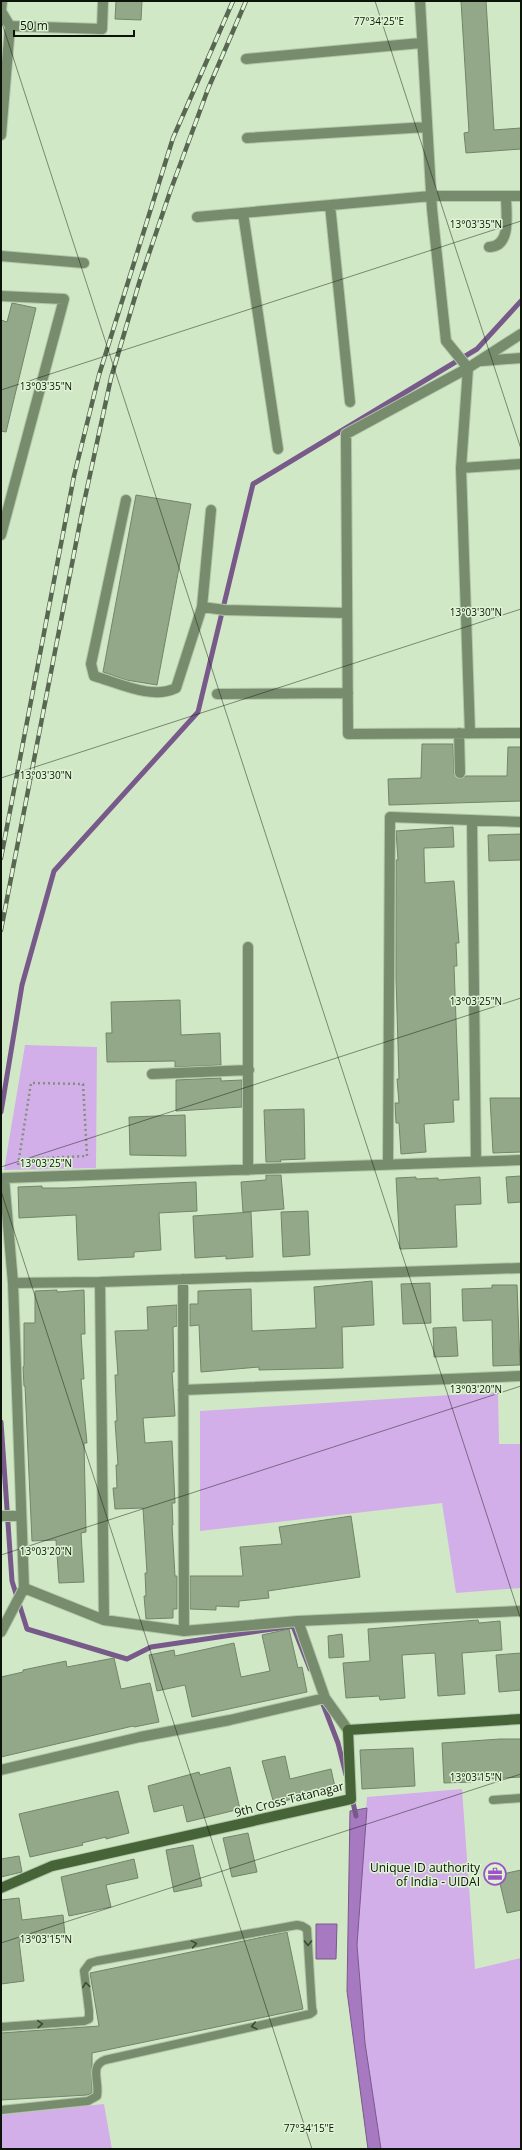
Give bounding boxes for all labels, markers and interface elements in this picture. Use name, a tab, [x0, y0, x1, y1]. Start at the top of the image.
scale bar	[14, 12, 134, 38]
text: 77°34'25"E	[354, 14, 404, 28]
text: 50 m	[20, 17, 48, 34]
text: 13°03'35"N	[450, 217, 502, 231]
text: 13°03'35"N	[20, 379, 72, 393]
text: 13°03'30"N	[450, 605, 502, 619]
text: 13°03'30"N	[20, 768, 72, 782]
text: 13°03'25"N	[450, 994, 502, 1008]
text: 13°03'25"N	[20, 1156, 72, 1170]
text: 13°03'20"N	[450, 1382, 502, 1396]
text: 13°03'20"N	[20, 1544, 72, 1558]
text: 13°03'15"N	[450, 1770, 502, 1784]
street label: 9th Cross Tatanagar	[233, 1777, 346, 1821]
place label: Unique ID authority of India - UIDAI	[370, 1859, 481, 1890]
office icon: Unique ID authority of India - UIDAI	[482, 1861, 508, 1887]
text: 13°03'15"N	[20, 1932, 72, 1946]
one-way arrow	[191, 1940, 197, 1948]
one-way arrow	[304, 1940, 312, 1946]
one-way arrow	[82, 1982, 91, 1988]
one-way arrow	[37, 2020, 43, 2029]
one-way arrow	[251, 2022, 257, 2030]
text: 77°34'15"E	[284, 2121, 334, 2135]

